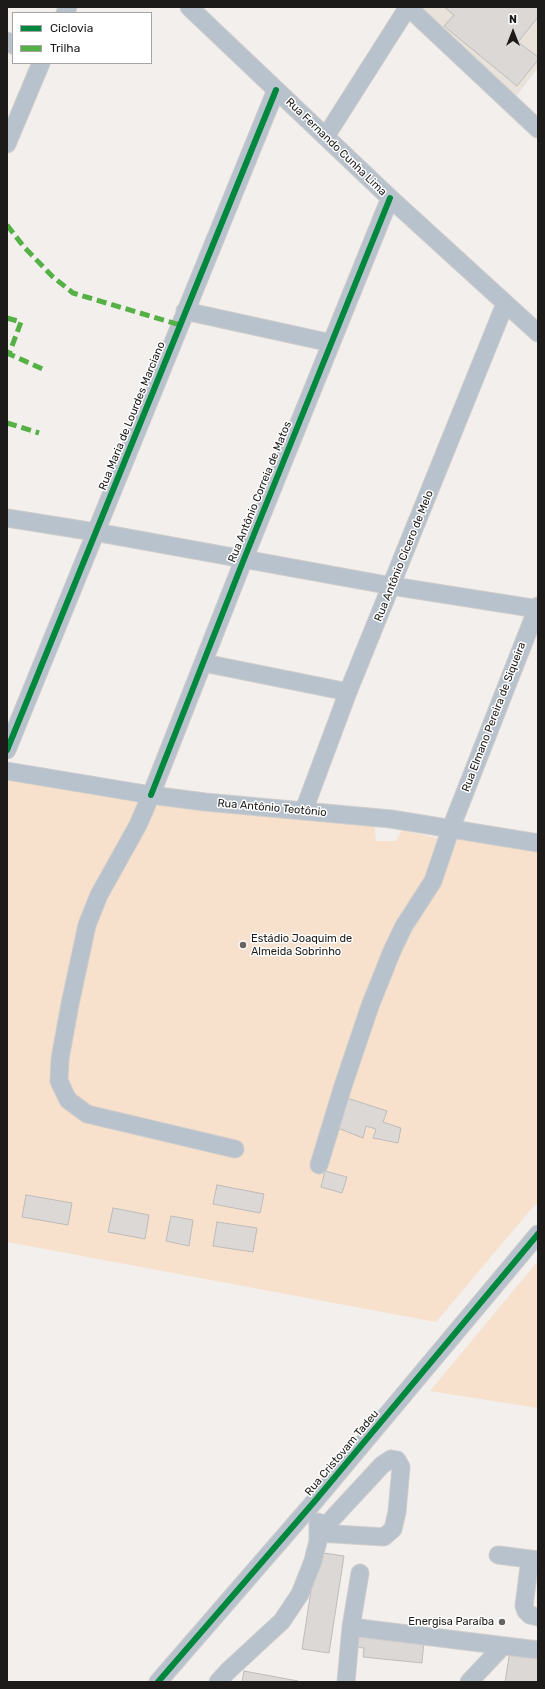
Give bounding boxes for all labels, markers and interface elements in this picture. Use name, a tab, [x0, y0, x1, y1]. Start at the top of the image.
legend	[12, 12, 152, 64]
north arrow	[493, 12, 533, 52]
text: N	[509, 13, 517, 26]
text: Ciclovia	[50, 21, 93, 35]
text: Trilha	[50, 41, 80, 55]
street label: Rua Fernando Cunha Lima	[283, 95, 389, 199]
street label: Rua Maria de Lourdes Marciano	[96, 340, 168, 492]
street label: Rua Antônio Correia de Matos	[226, 419, 294, 565]
street label: Rua Antônio Cícero de Melo	[372, 489, 436, 623]
street label: Rua Elmano Pereira de Siqueira	[459, 640, 529, 794]
street label: Rua Antônio Teotônio	[217, 797, 327, 819]
place label: Estádio Joaquim de Almeida Sobrinho	[251, 932, 352, 958]
marker: Estádio Joaquim de Almeida Sobrinho	[238, 940, 248, 950]
street label: Rua Cristovam Tadeu	[302, 1407, 382, 1499]
place label: Energisa Paraíba	[408, 1615, 494, 1629]
marker: Energisa Paraíba	[497, 1617, 507, 1627]

